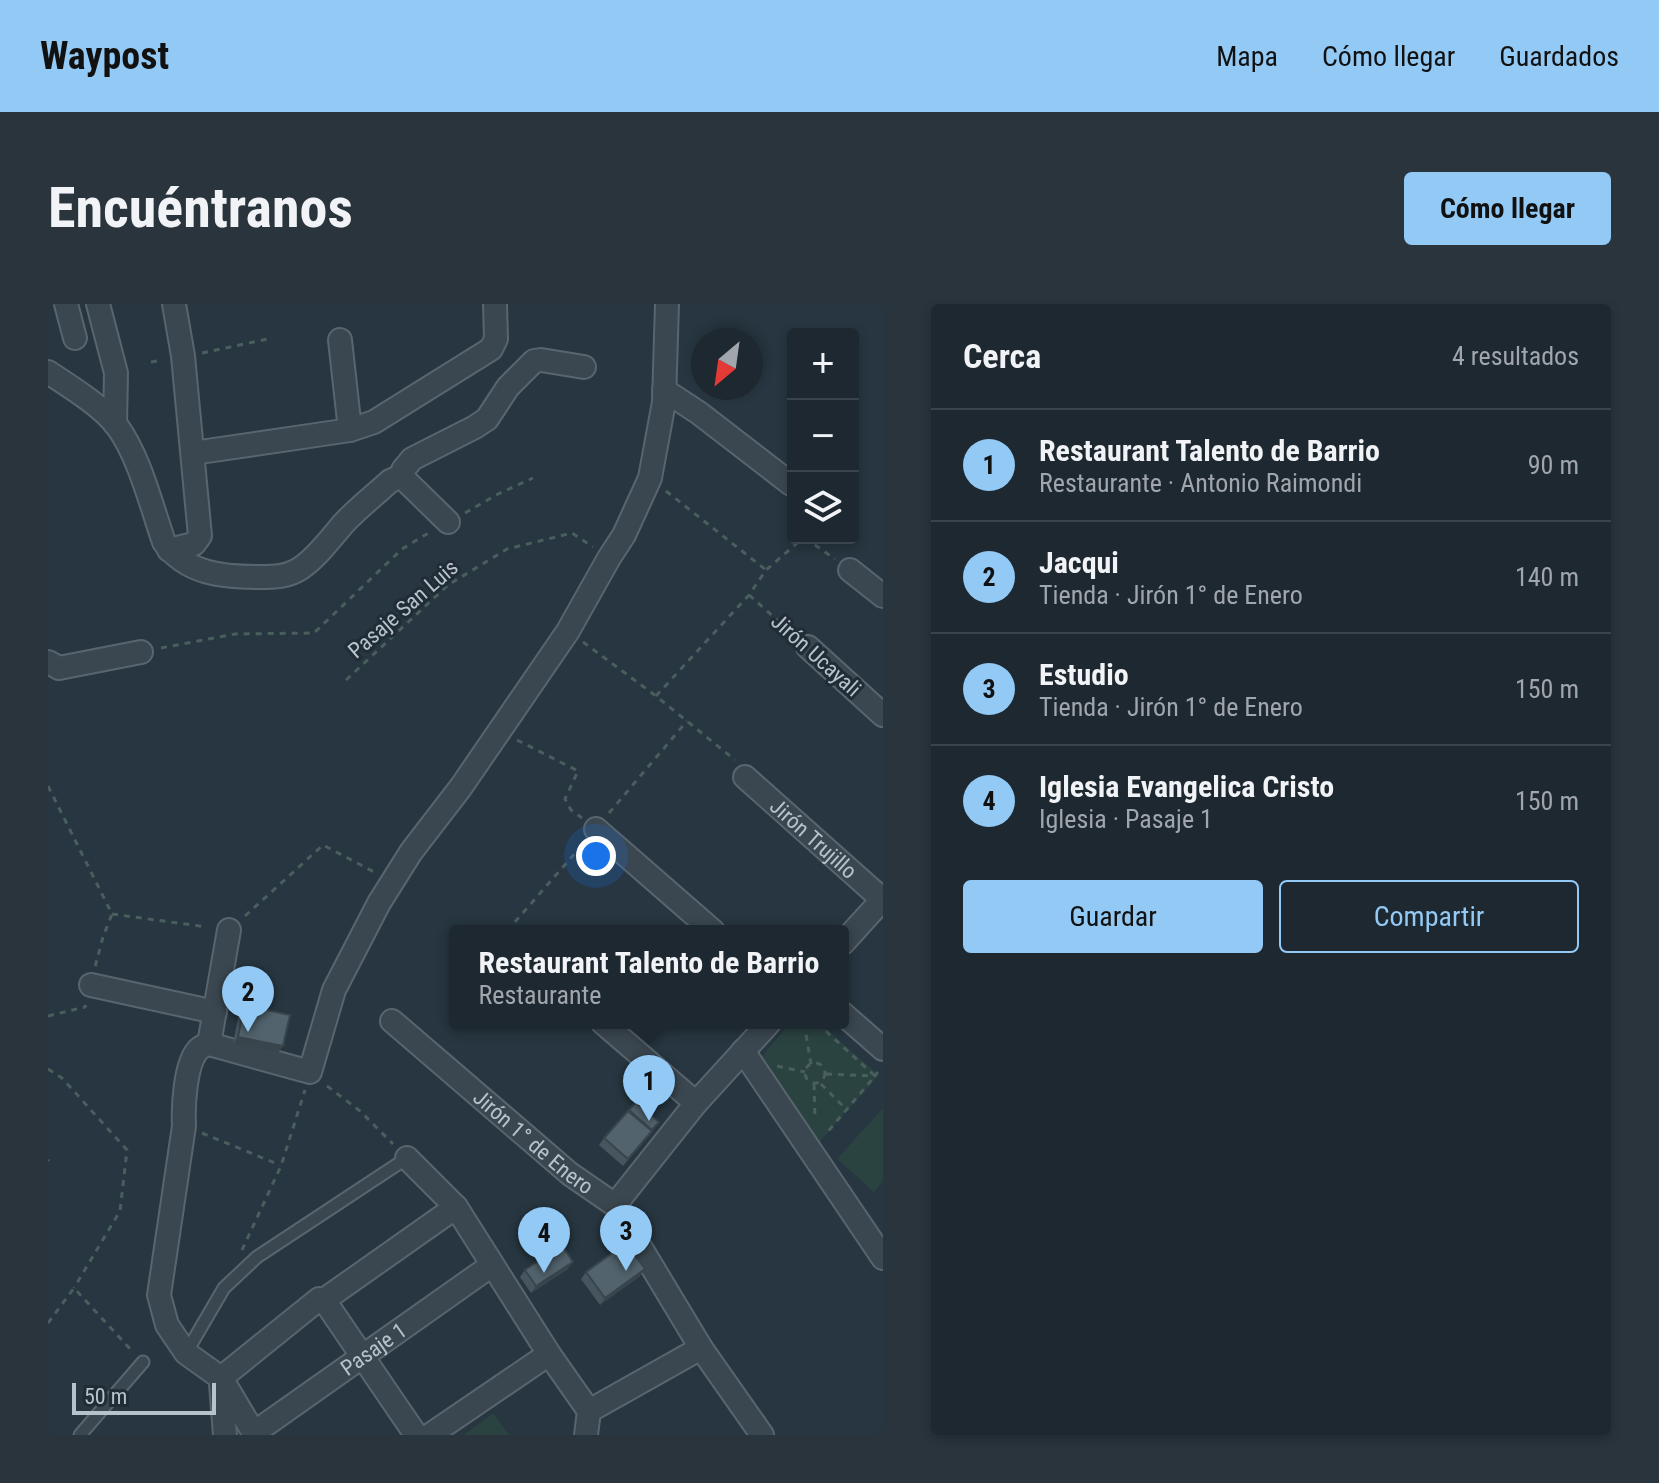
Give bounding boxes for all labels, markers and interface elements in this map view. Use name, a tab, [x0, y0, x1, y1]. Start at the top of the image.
text: Waypost	[40, 34, 169, 78]
text: Mapa	[1216, 40, 1278, 73]
text: Cómo llegar	[1322, 40, 1455, 73]
text: Guardados	[1499, 40, 1619, 73]
button: Cómo llegar	[1404, 172, 1611, 245]
text: Encuéntranos	[48, 175, 353, 241]
north arrow	[691, 328, 763, 400]
map controls	[787, 328, 859, 544]
button: +	[787, 328, 859, 400]
text: Cerca	[963, 336, 1041, 376]
text: 4 resultados	[1452, 341, 1579, 371]
button: −	[787, 400, 859, 472]
text: Restaurant Talento de Barrio	[1039, 433, 1380, 468]
text: 1	[982, 450, 996, 480]
text: 90 m	[1528, 450, 1579, 480]
text: Restaurante · Antonio Raimondi	[1039, 468, 1362, 498]
button: layers	[787, 472, 859, 544]
text: Jacqui	[1039, 545, 1119, 580]
street label: Pasaje San Luis	[343, 555, 463, 663]
text: 2	[982, 562, 996, 592]
text: 140 m	[1515, 562, 1579, 592]
text: Tienda · Jirón 1° de Enero	[1039, 580, 1303, 610]
street label: Jirón Ucayali	[766, 608, 866, 702]
text: Estudio	[1039, 657, 1129, 692]
text: 3	[982, 674, 996, 704]
text: 150 m	[1515, 674, 1579, 704]
text: Tienda · Jirón 1° de Enero	[1039, 692, 1303, 722]
text: Iglesia Evangelica Cristo	[1039, 769, 1334, 804]
text: 4	[982, 786, 996, 816]
text: 150 m	[1515, 786, 1579, 816]
street label: Jirón Trujillo	[765, 793, 862, 883]
text: Iglesia · Pasaje 1	[1039, 804, 1213, 834]
your location	[576, 836, 616, 876]
button: Guardar	[963, 880, 1263, 953]
button: Compartir	[1279, 880, 1579, 953]
popup	[449, 925, 849, 1029]
text: Restaurant Talento de Barrio	[479, 945, 820, 980]
pin: 2	[222, 966, 274, 1032]
text: Restaurante	[479, 980, 601, 1010]
pin: 1	[623, 1055, 675, 1121]
street label: Jirón 1° de Enero	[468, 1084, 598, 1199]
pin: 3	[600, 1205, 652, 1271]
pin: 4	[518, 1207, 570, 1273]
street label: Pasaje 1	[336, 1317, 411, 1380]
scale bar	[72, 1379, 216, 1415]
text: 50 m	[84, 1384, 127, 1409]

